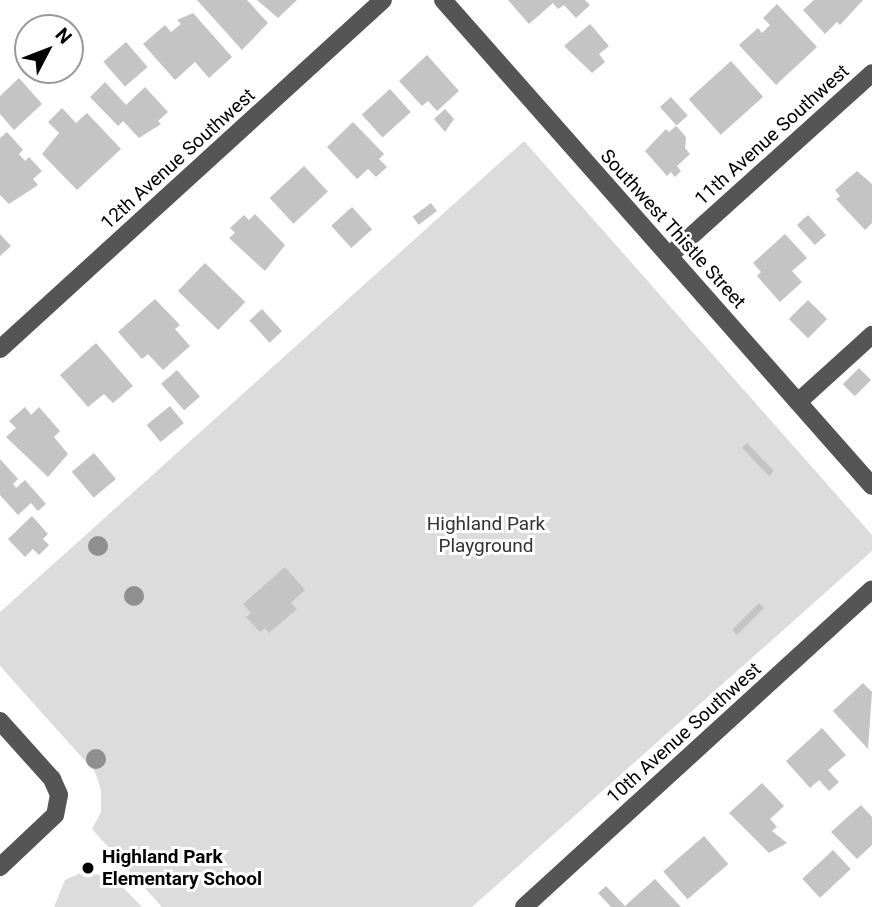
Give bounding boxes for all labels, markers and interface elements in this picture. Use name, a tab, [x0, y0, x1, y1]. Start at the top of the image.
north arrow	[14, 14, 84, 84]
text: N	[50, 23, 77, 49]
street label: 11th Avenue Southwest	[690, 60, 854, 210]
street label: 12th Avenue Southwest	[96, 84, 260, 234]
street label: Southwest Thistle Street	[595, 145, 751, 313]
park label: Highland Park Playground	[427, 513, 545, 557]
street label: 10th Avenue Southwest	[602, 658, 766, 808]
place label: Highland Park Elementary School	[102, 846, 262, 890]
marker: Highland Park Elementary School	[80, 860, 96, 876]

